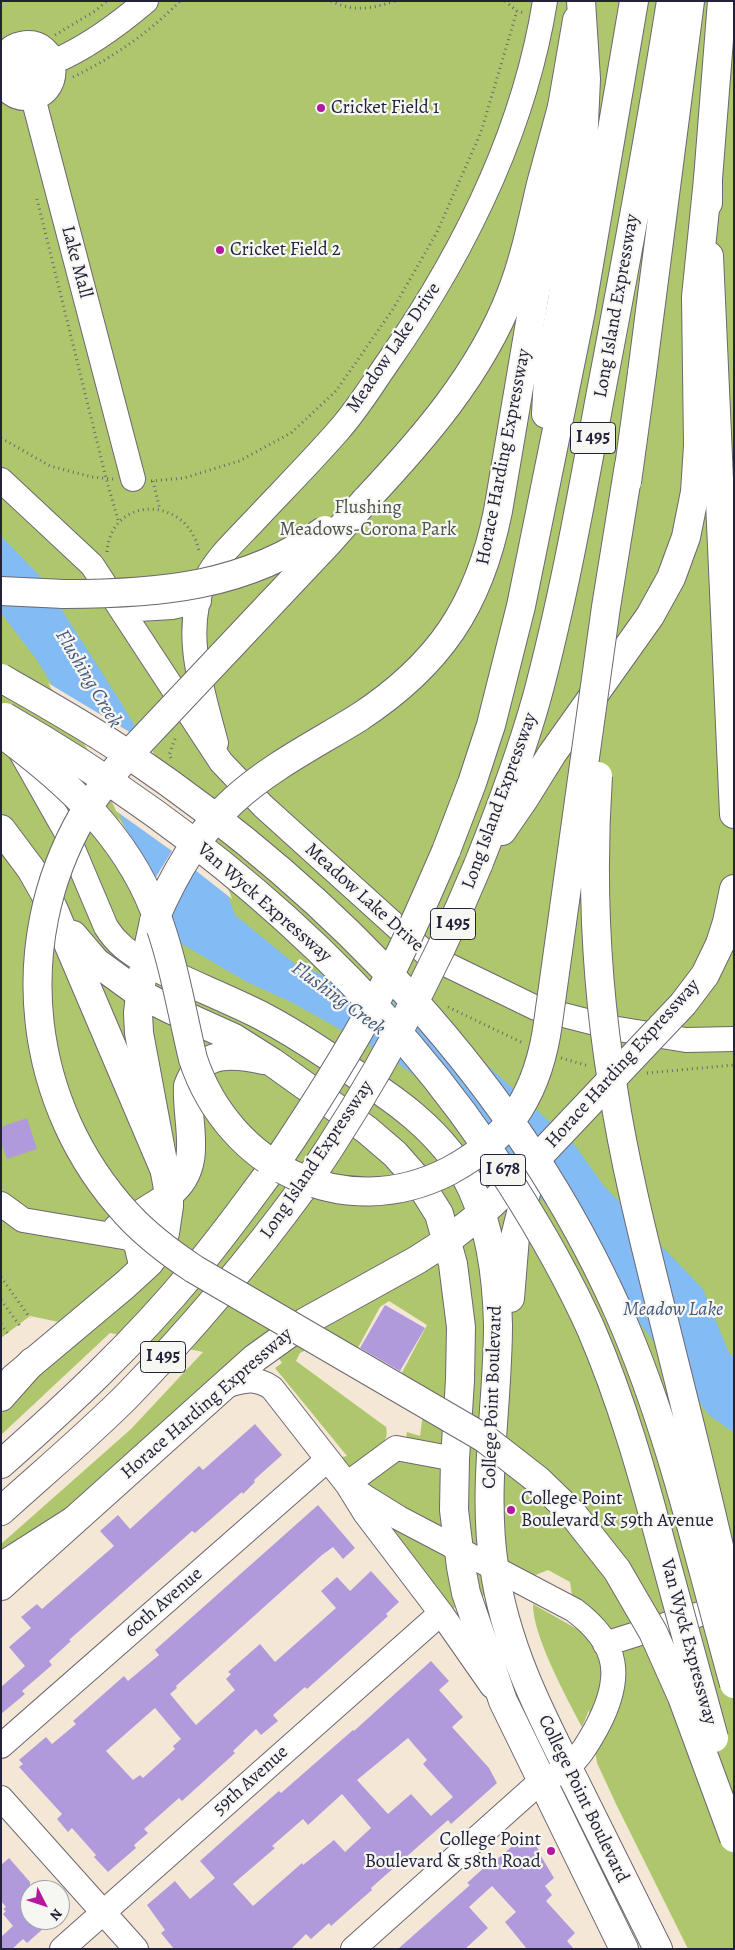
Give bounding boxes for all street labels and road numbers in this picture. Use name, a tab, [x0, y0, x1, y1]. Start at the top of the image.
street label: Long Island Expressway	[590, 212, 644, 400]
street label: Lake Mall	[55, 223, 97, 301]
street label: Meadow Lake Drive	[342, 279, 446, 417]
street label: Horace Harding Expressway	[472, 347, 536, 567]
road number: I 495	[570, 422, 616, 453]
street label: Long Island Expressway	[457, 710, 543, 892]
street label: Van Wyck Expressway	[192, 838, 336, 968]
street label: Meadow Lake Drive	[300, 839, 428, 957]
road number: I 495	[430, 909, 476, 940]
street label: Horace Harding Expressway	[541, 975, 705, 1153]
street label: Long Island Expressway	[256, 1077, 378, 1243]
road number: I 678	[480, 1154, 526, 1186]
street label: College Point Boulevard	[478, 1305, 508, 1489]
street label: Horace Harding Expressway	[117, 1323, 297, 1485]
road number: I 495	[140, 1341, 186, 1372]
street label: Van Wyck Expressway	[655, 1556, 721, 1728]
street label: 60th Avenue	[120, 1563, 208, 1643]
street label: College Point Boulevard	[533, 1712, 633, 1886]
street label: 59th Avenue	[209, 1741, 293, 1821]

